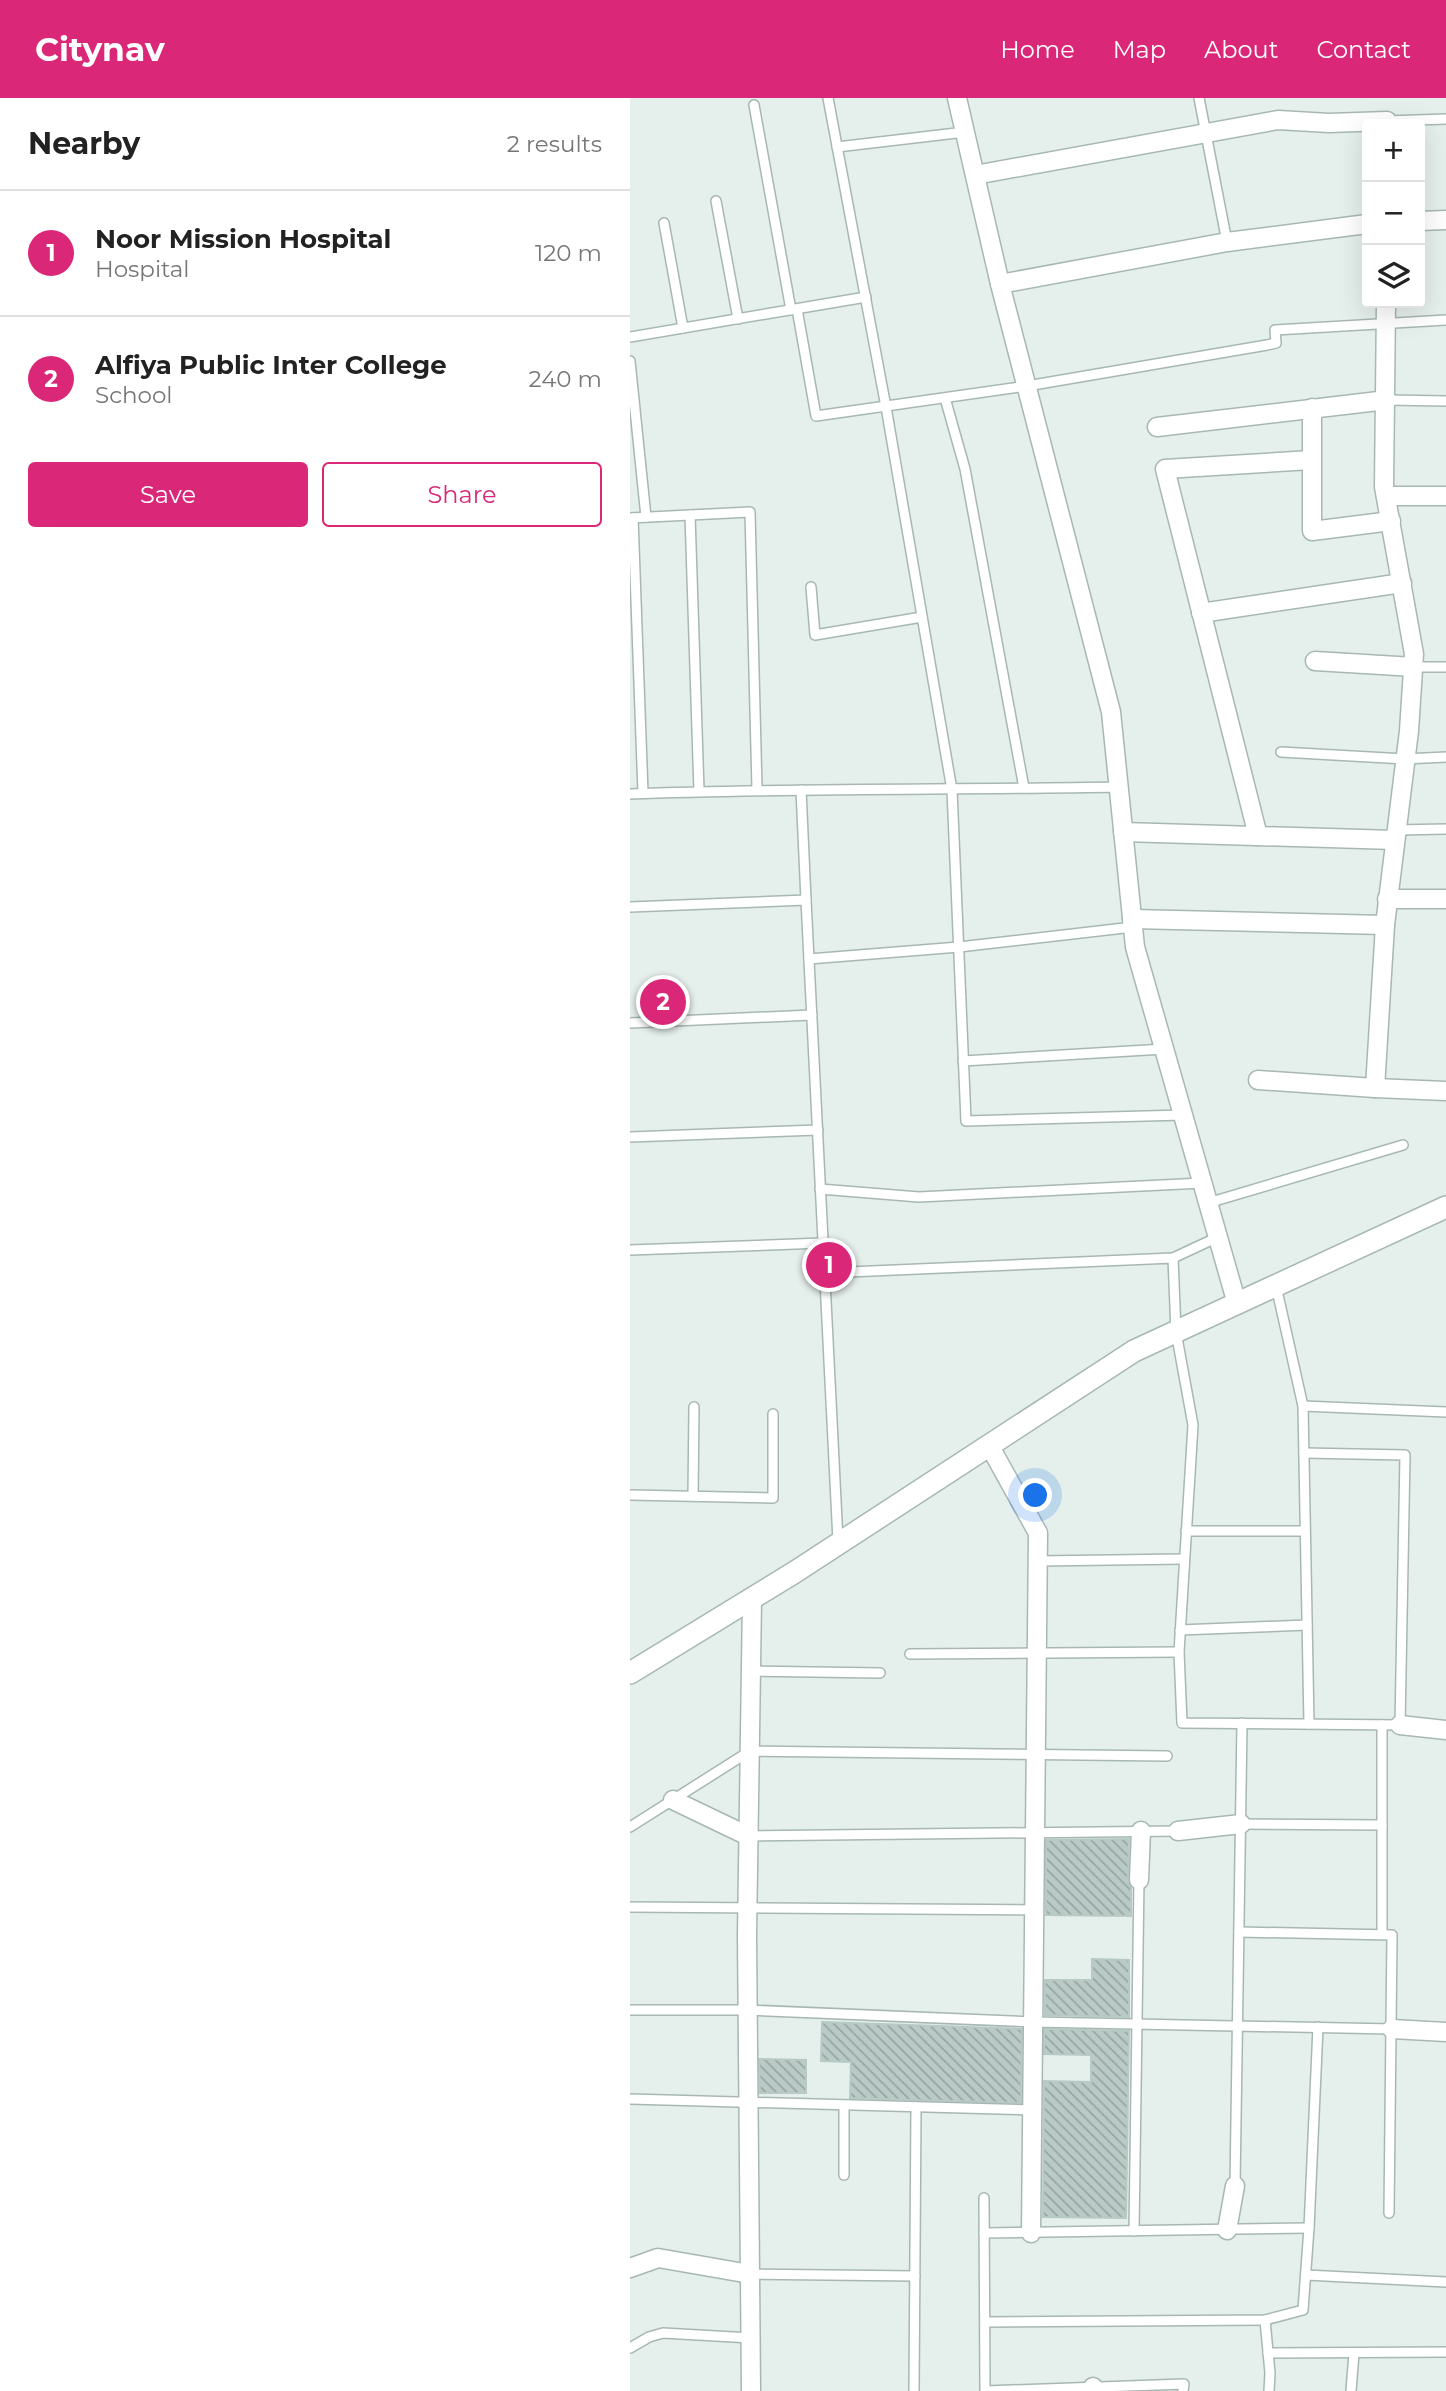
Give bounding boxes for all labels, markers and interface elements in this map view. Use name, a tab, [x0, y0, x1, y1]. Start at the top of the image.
text: Citynav	[35, 29, 165, 69]
text: Home	[1000, 35, 1075, 64]
text: Map	[1113, 35, 1166, 64]
text: About	[1204, 35, 1278, 64]
text: Contact	[1316, 35, 1411, 64]
map controls	[1362, 119, 1425, 308]
button: +	[1362, 119, 1425, 182]
text: Nearby	[28, 125, 140, 162]
text: 2 results	[507, 130, 602, 158]
button: −	[1362, 182, 1425, 245]
text: Noor Mission Hospital	[95, 223, 391, 255]
text: 1	[46, 239, 56, 267]
text: 120 m	[535, 239, 602, 267]
button: layers	[1362, 245, 1425, 308]
text: Hospital	[95, 255, 190, 283]
text: Alfiya Public Inter College	[95, 349, 447, 381]
text: 2	[44, 365, 58, 393]
text: 240 m	[529, 365, 602, 393]
text: School	[95, 381, 173, 409]
button: Save	[28, 462, 308, 527]
button: Share	[322, 462, 602, 527]
pin: 2	[640, 976, 686, 1028]
pin: 1	[806, 1239, 852, 1291]
your location	[1018, 1478, 1052, 1512]

